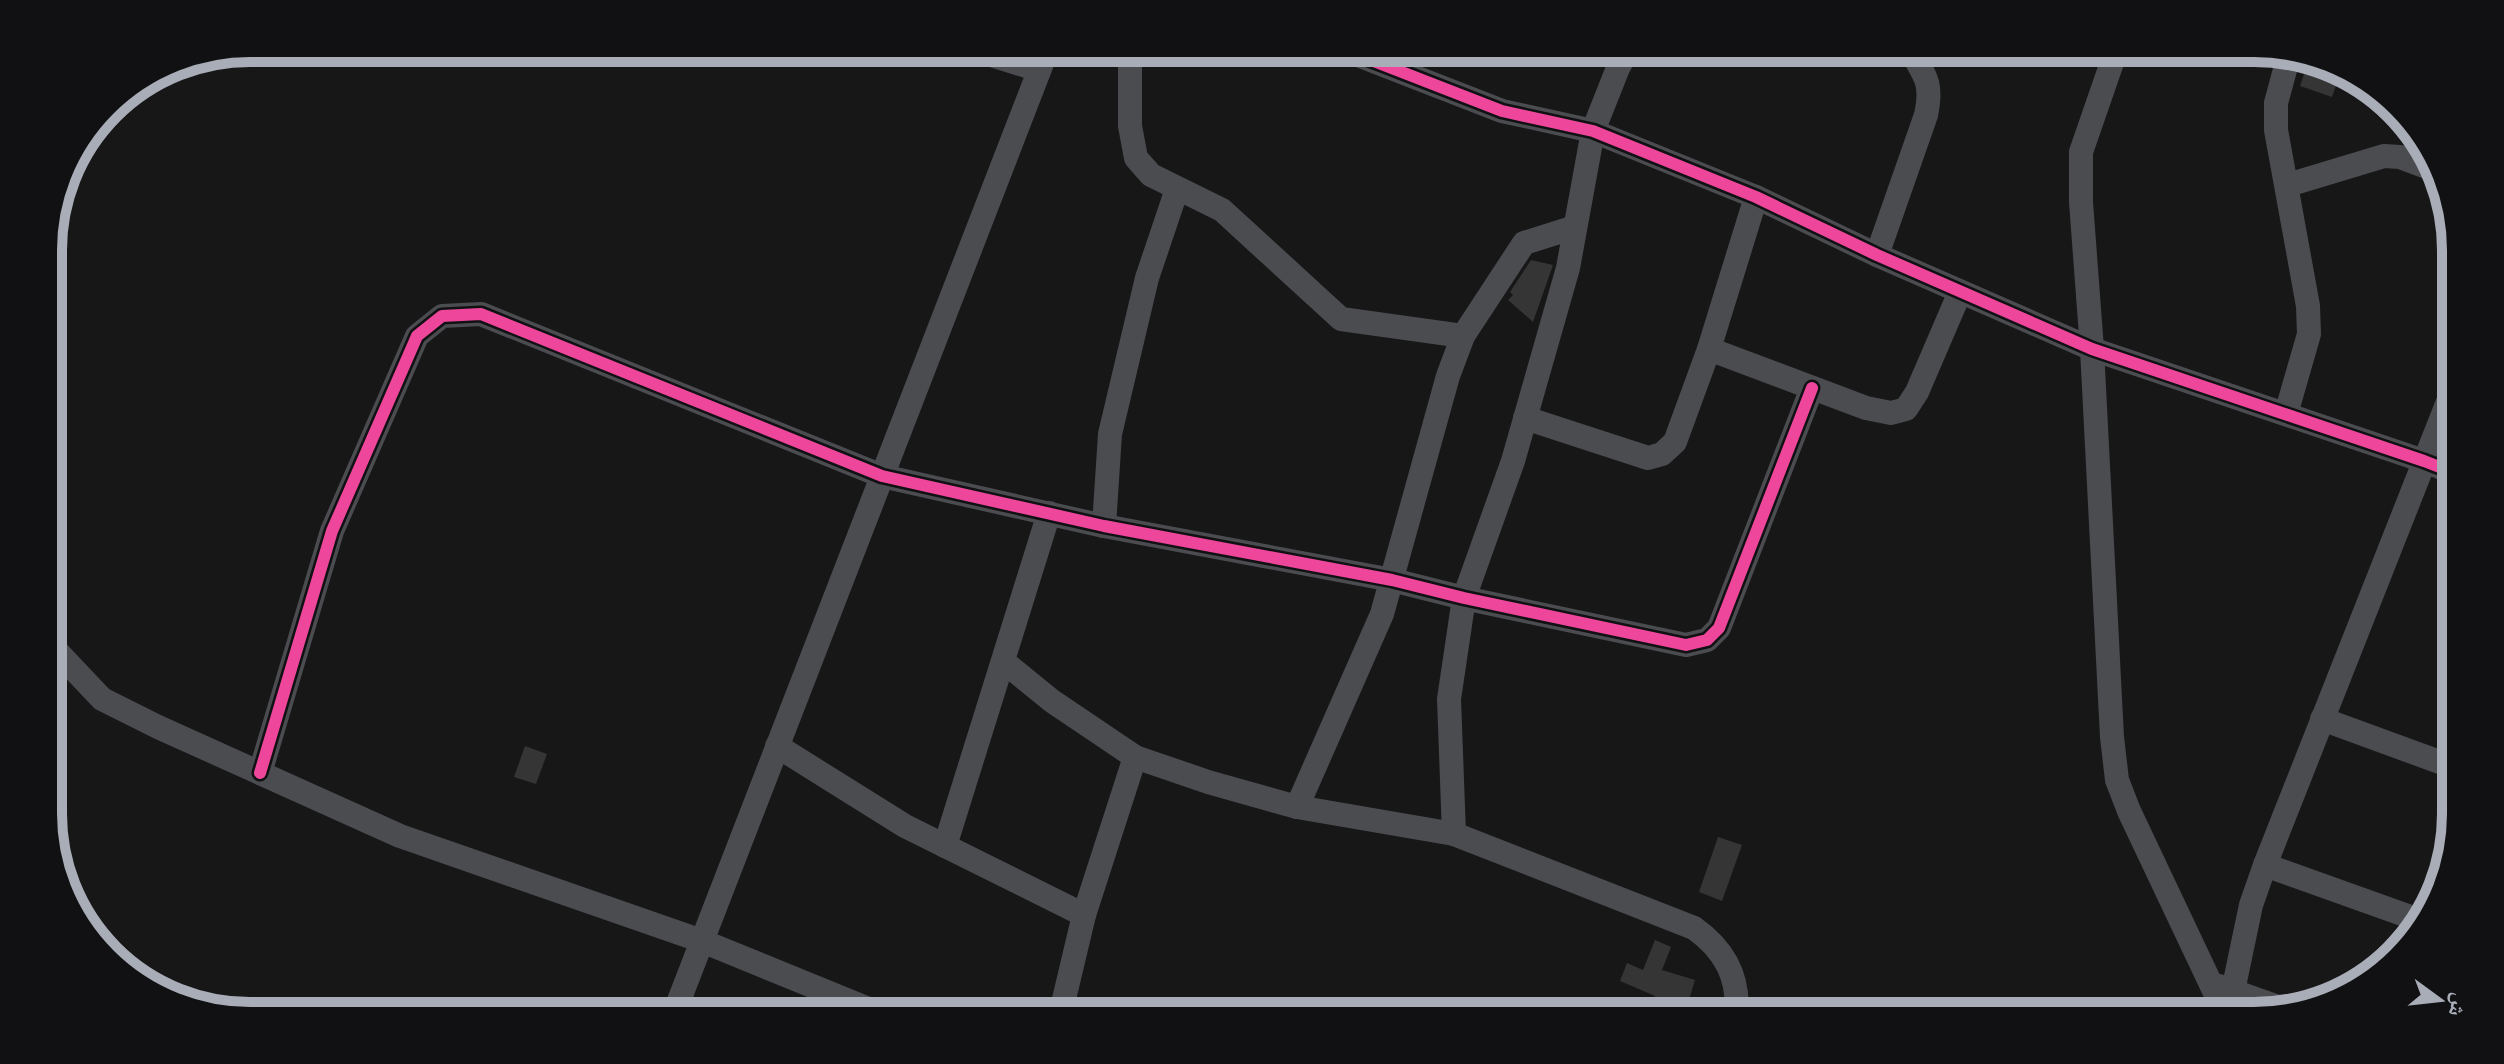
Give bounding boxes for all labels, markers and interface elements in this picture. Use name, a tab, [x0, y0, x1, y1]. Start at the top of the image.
north arrow	[2400, 960, 2480, 1040]
text: ش	[2443, 990, 2475, 1020]

